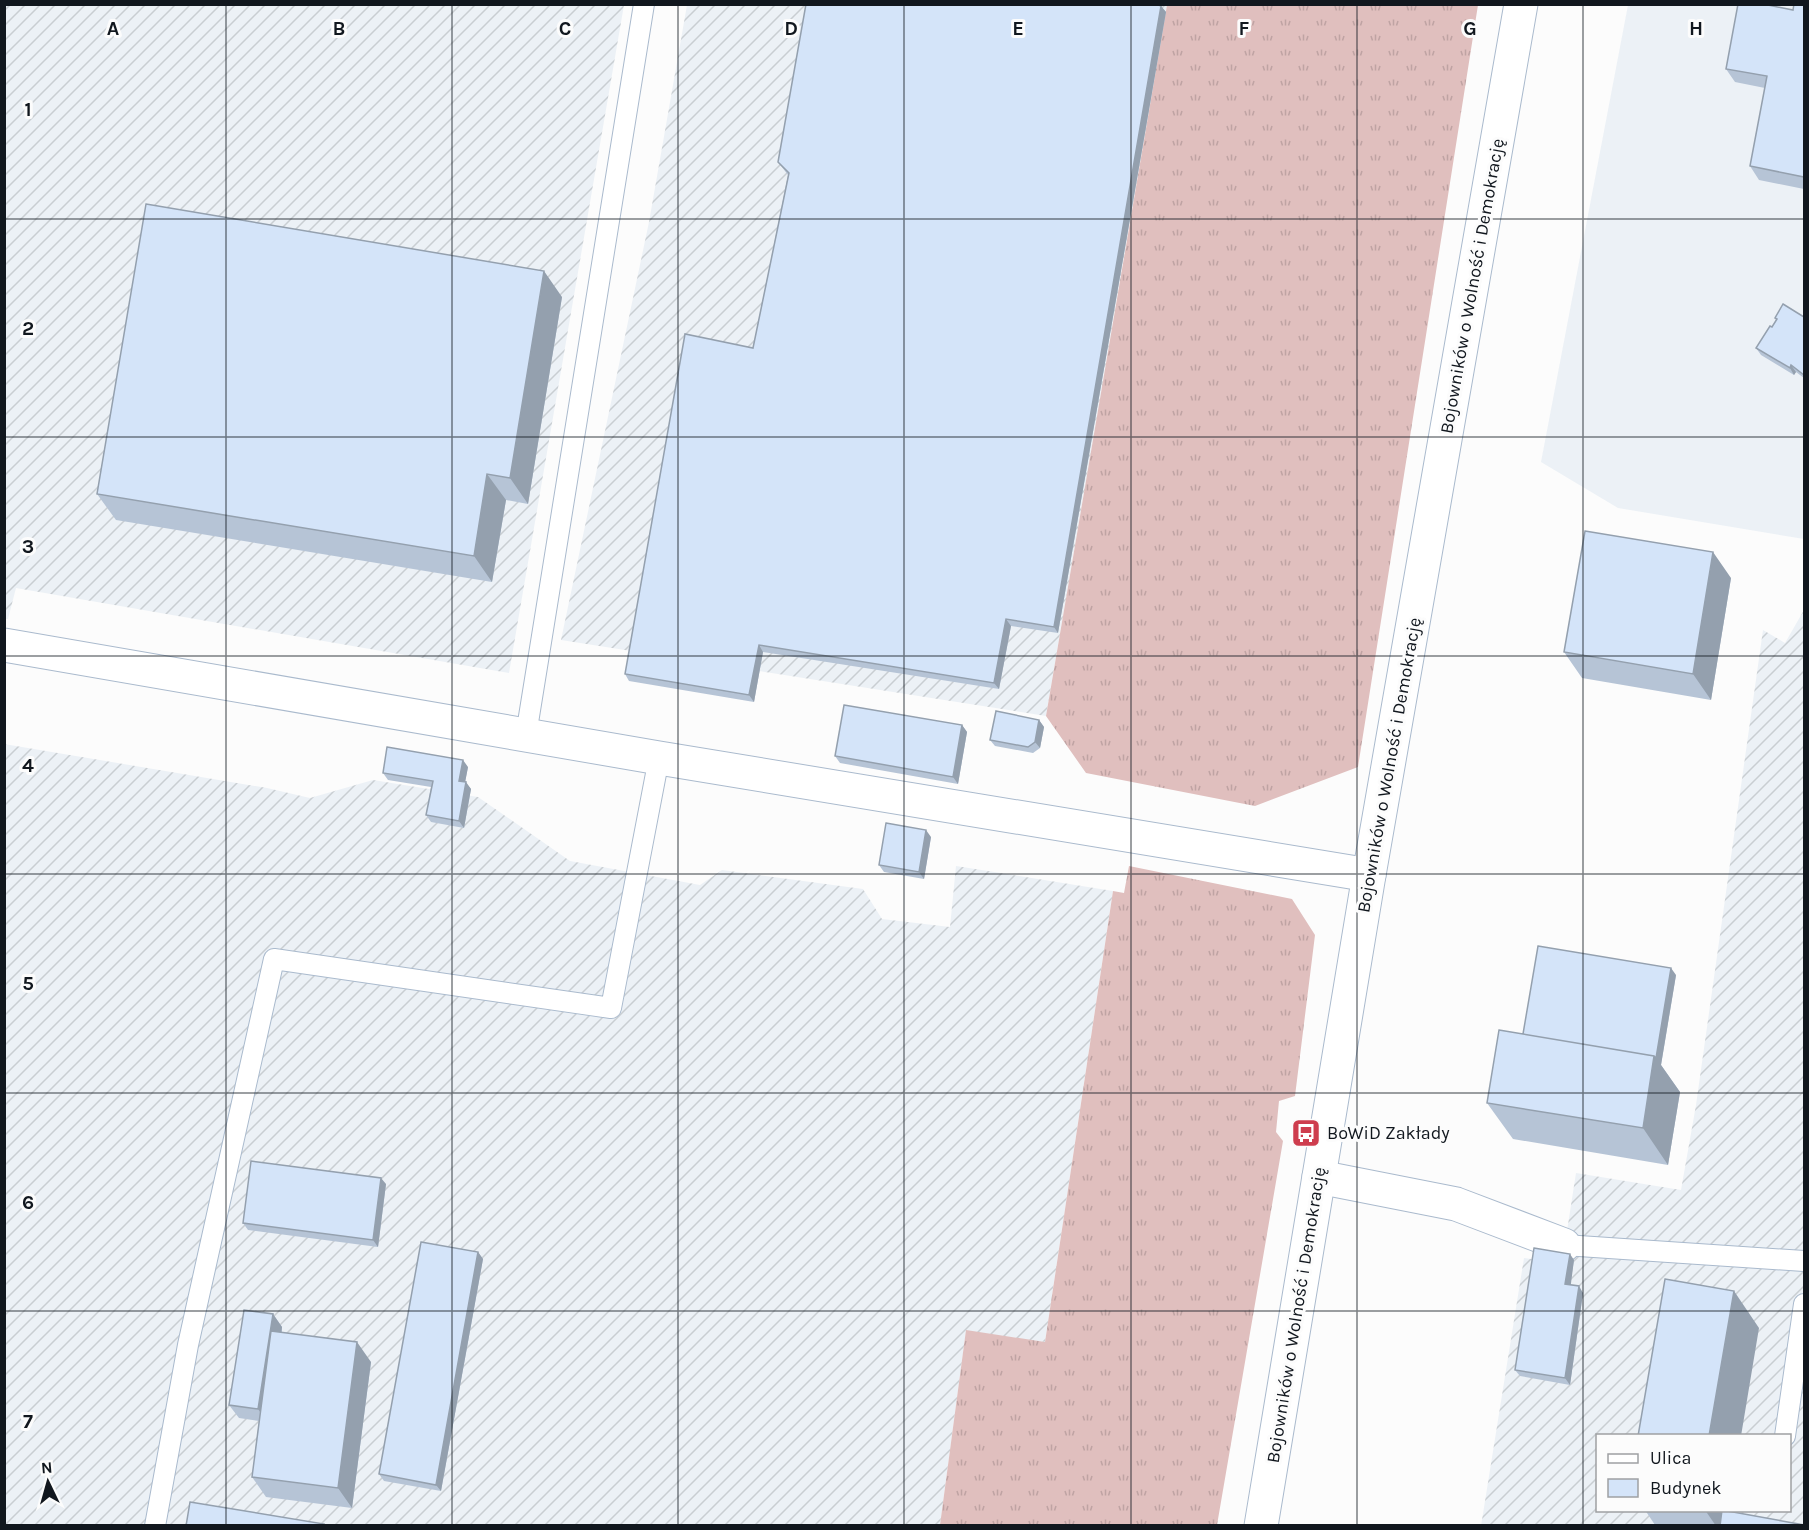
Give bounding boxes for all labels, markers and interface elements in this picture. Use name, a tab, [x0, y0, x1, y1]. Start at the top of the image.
text: A	[107, 17, 120, 40]
text: B	[333, 17, 345, 40]
text: C	[559, 17, 571, 40]
text: D	[784, 17, 798, 40]
text: E	[1012, 17, 1024, 40]
text: F	[1239, 17, 1250, 40]
text: G	[1463, 17, 1477, 40]
text: H	[1689, 17, 1703, 40]
text: 1	[24, 98, 32, 121]
street label: Bojowników o Wolność i Demokrację	[1435, 137, 1509, 435]
text: 2	[22, 317, 34, 340]
text: 3	[22, 535, 34, 558]
street label: Bojowników o Wolność i Demokrację	[1352, 616, 1426, 914]
text: 4	[22, 754, 34, 777]
text: 5	[22, 972, 34, 995]
bus stop icon: BoWiD Zakłady	[1290, 1117, 1322, 1149]
place label: BoWiD Zakłady	[1327, 1122, 1450, 1144]
street label: Bojowników o Wolność i Demokrację	[1262, 1165, 1330, 1465]
text: 6	[22, 1191, 34, 1214]
text: 7	[23, 1410, 33, 1433]
legend	[1596, 1434, 1791, 1512]
text: Ulica	[1650, 1447, 1691, 1469]
north arrow	[18, 1452, 78, 1512]
text: N	[40, 1458, 53, 1478]
text: Budynek	[1650, 1477, 1721, 1499]

